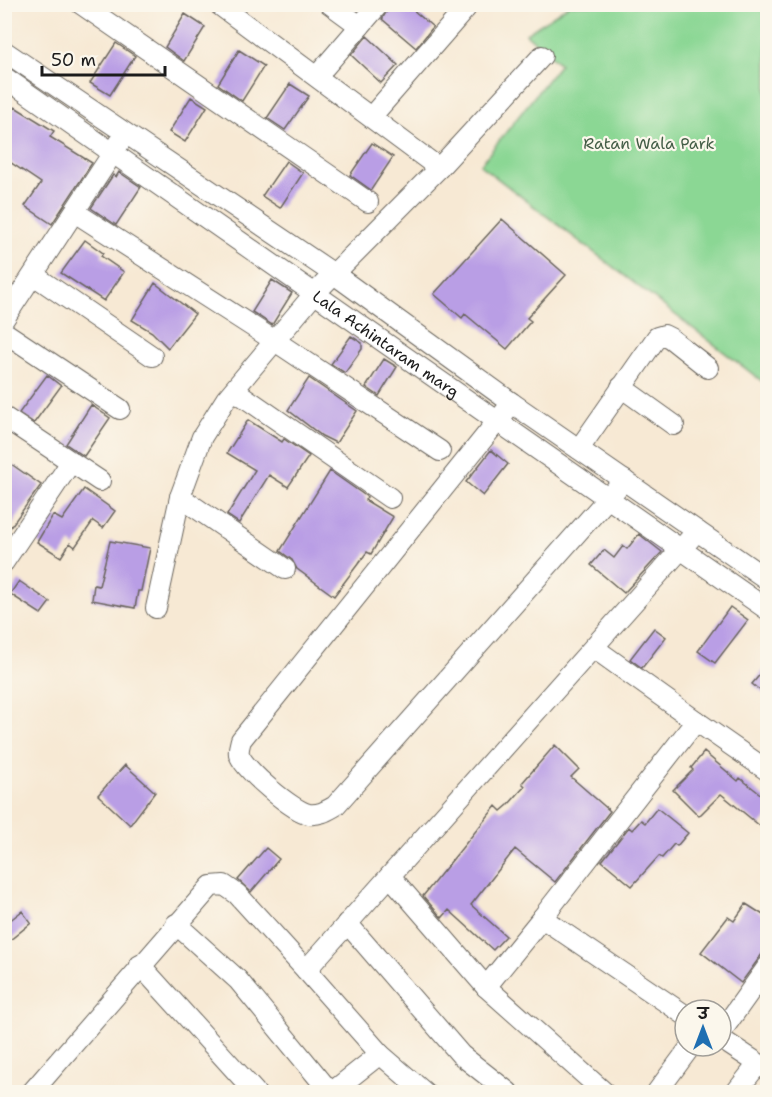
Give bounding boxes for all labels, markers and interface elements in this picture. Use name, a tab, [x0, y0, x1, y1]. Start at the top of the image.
scale bar	[42, 39, 165, 77]
text: 50 m	[51, 48, 96, 72]
park label: Ratan Wala Park	[583, 133, 715, 154]
street label: Lala Achintaram marg	[309, 285, 464, 402]
north arrow	[673, 998, 733, 1058]
text: उ	[696, 1003, 710, 1024]

